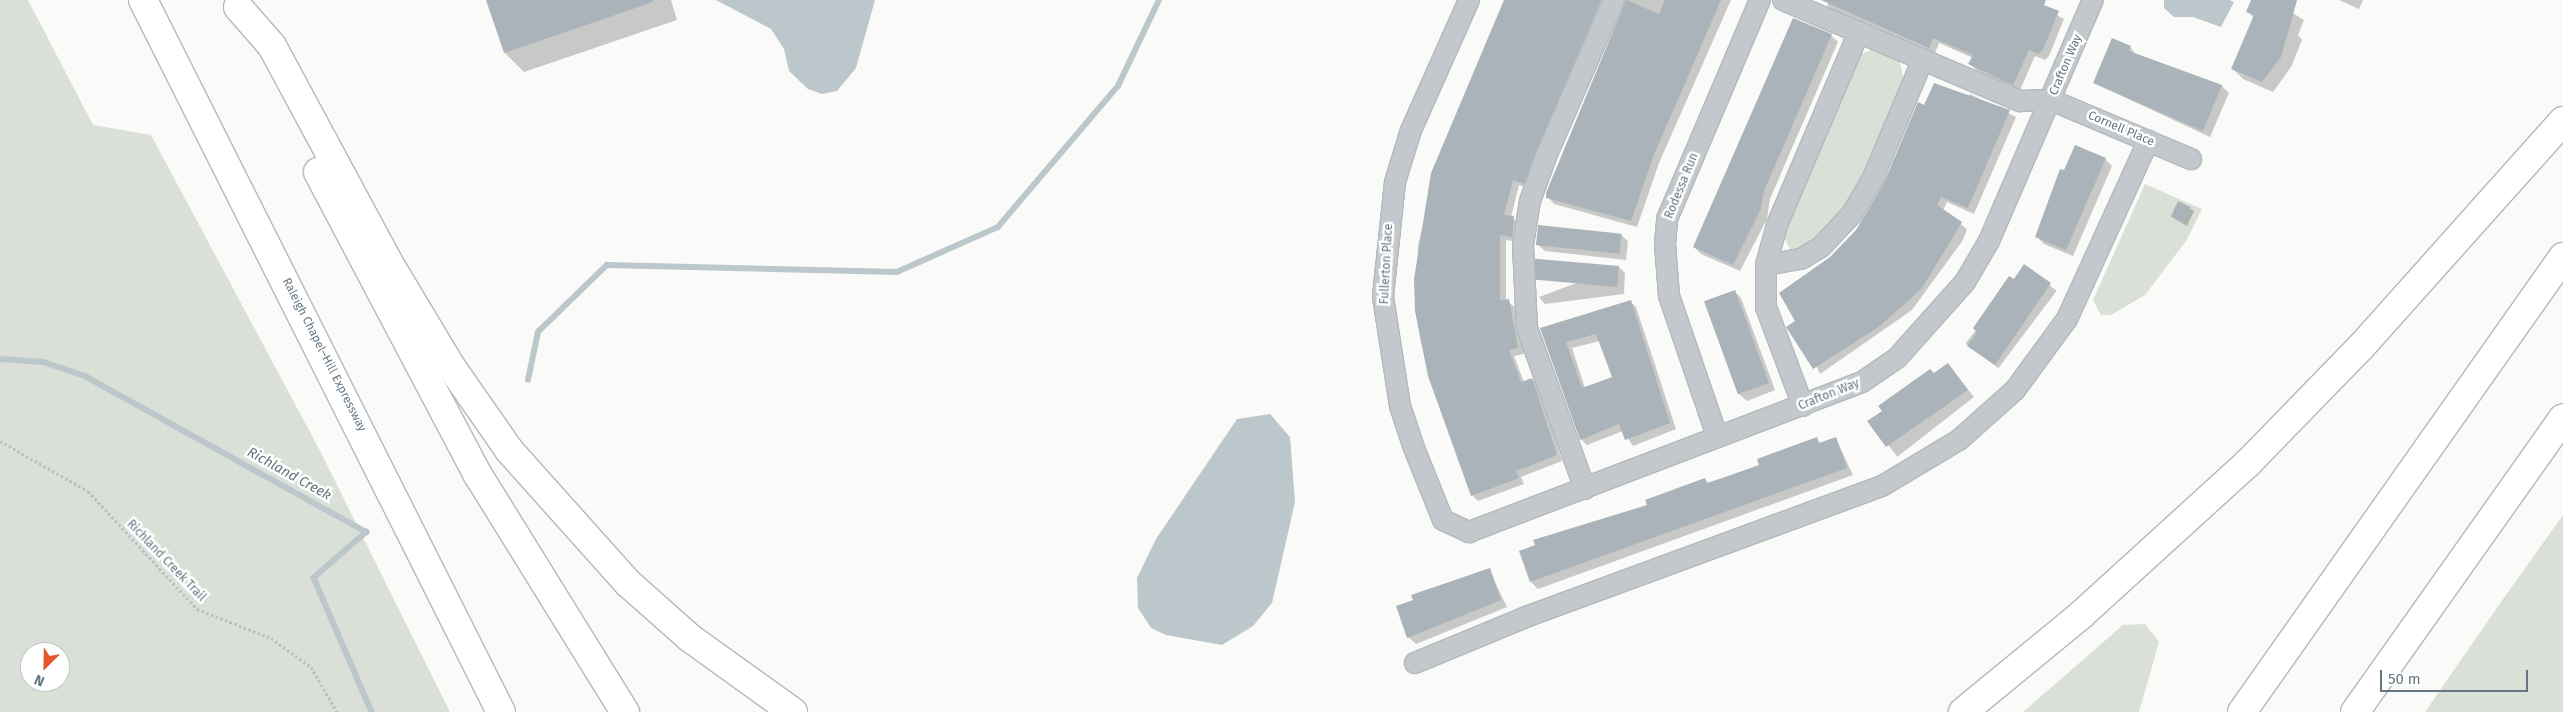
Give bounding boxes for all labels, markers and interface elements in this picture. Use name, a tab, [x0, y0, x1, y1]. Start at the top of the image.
street label: Crafton Way	[2047, 33, 2085, 97]
street label: Cornell Place	[2086, 109, 2156, 149]
street label: Rodessa Run	[1662, 151, 1702, 221]
street label: Fullerton Place	[1378, 223, 1396, 305]
street label: Raleigh Chapel–Hill Expressway	[279, 276, 369, 434]
street label: Crafton Way	[1796, 376, 1862, 414]
water label: Richland Creek	[244, 444, 334, 504]
street label: Richland Creek Trail	[123, 517, 209, 605]
north arrow	[20, 642, 70, 692]
scale bar	[2383, 660, 2530, 692]
text: 50 m	[2388, 670, 2421, 688]
text: N	[32, 671, 47, 690]

